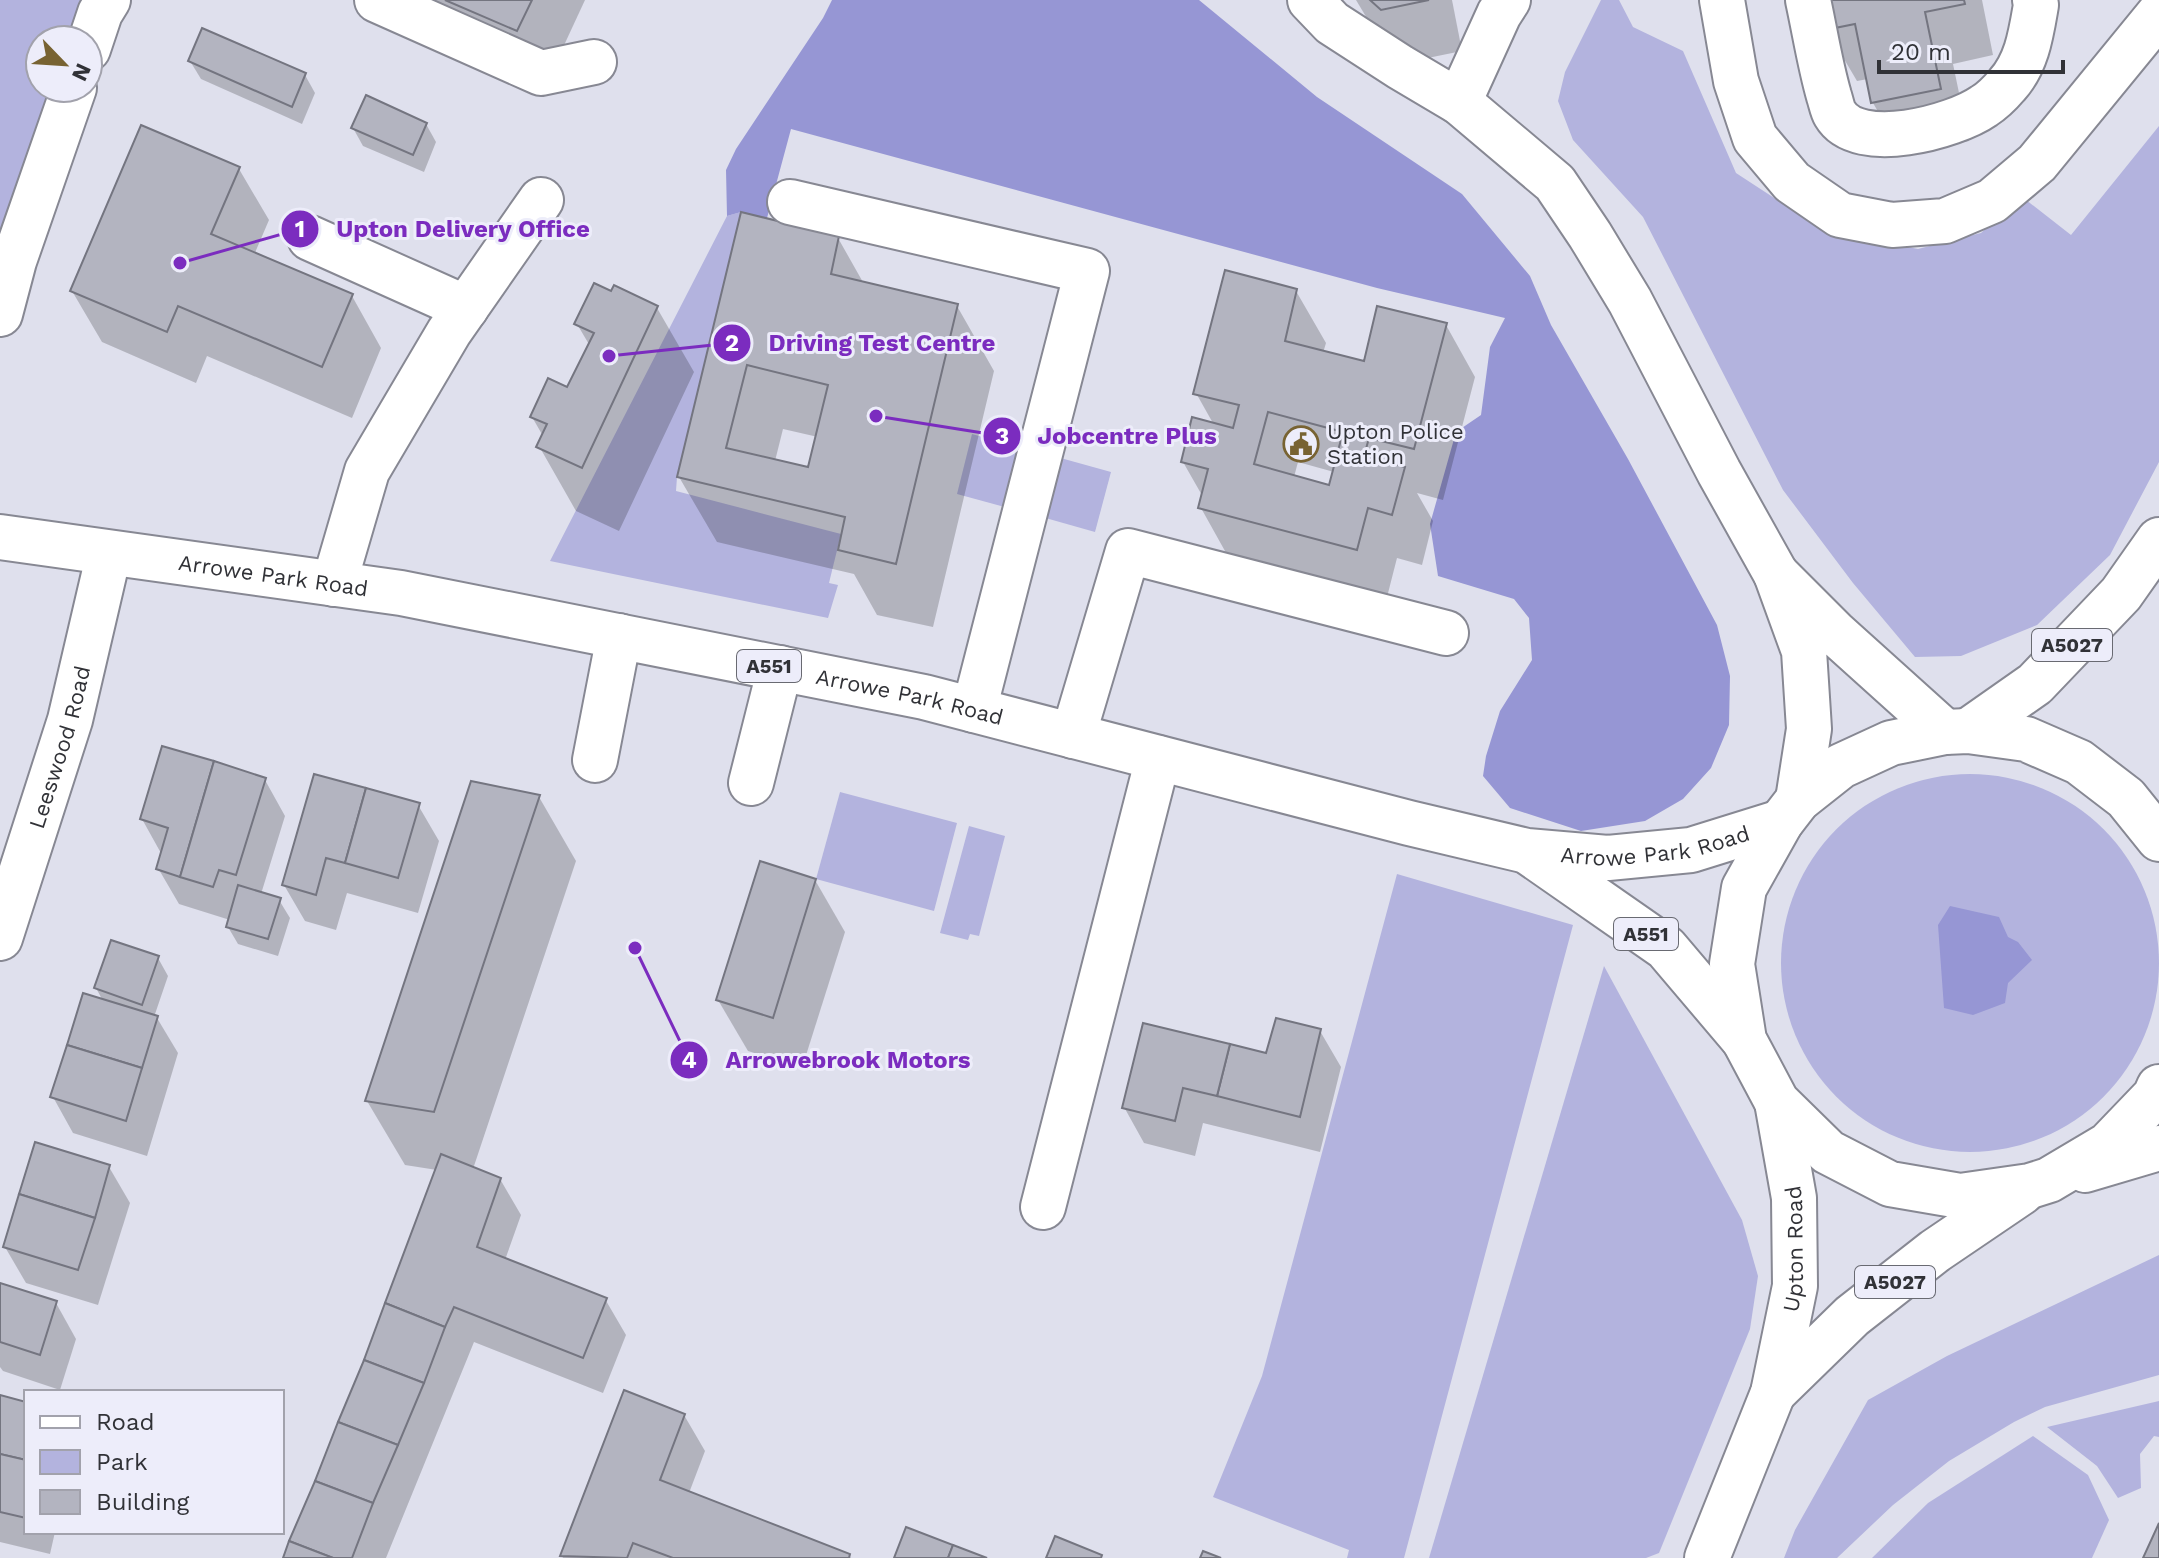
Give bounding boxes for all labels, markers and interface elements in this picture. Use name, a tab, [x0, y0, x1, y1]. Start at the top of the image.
north arrow	[24, 24, 104, 104]
scale bar	[1879, 24, 2063, 74]
text: 20 m	[1891, 38, 1951, 66]
text: N	[67, 60, 96, 85]
callout: Upton Delivery Office	[280, 205, 606, 253]
text: 1	[295, 215, 305, 243]
text: Upton Delivery Office	[336, 215, 590, 243]
callout: Driving Test Centre	[712, 319, 1012, 367]
text: 2	[725, 329, 739, 357]
text: Driving Test Centre	[769, 329, 996, 357]
callout: Jobcentre Plus	[982, 412, 1233, 460]
place label: Upton Police Station	[1327, 419, 1464, 469]
text: 3	[995, 422, 1009, 450]
text: Jobcentre Plus	[1037, 422, 1217, 450]
public building icon: Upton Police Station	[1282, 425, 1320, 463]
street label: Arrowe Park Road	[177, 550, 370, 601]
road number: A5027	[2032, 629, 2112, 661]
road number: A551	[737, 650, 801, 682]
street label: Leeswood Road	[24, 663, 95, 832]
street label: Arrowe Park Road	[814, 664, 1006, 730]
street label: Arrowe Park Road	[1560, 821, 1753, 871]
road number: A551	[1614, 918, 1678, 950]
callout: Arrowebrook Motors	[669, 1036, 987, 1084]
text: 4	[681, 1046, 697, 1074]
text: Arrowebrook Motors	[725, 1046, 971, 1074]
street label: Upton Road	[1778, 1184, 1808, 1314]
road number: A5027	[1855, 1266, 1935, 1298]
legend	[24, 1390, 284, 1534]
text: Road	[96, 1408, 155, 1436]
text: Park	[96, 1448, 148, 1476]
text: Building	[96, 1488, 189, 1516]

